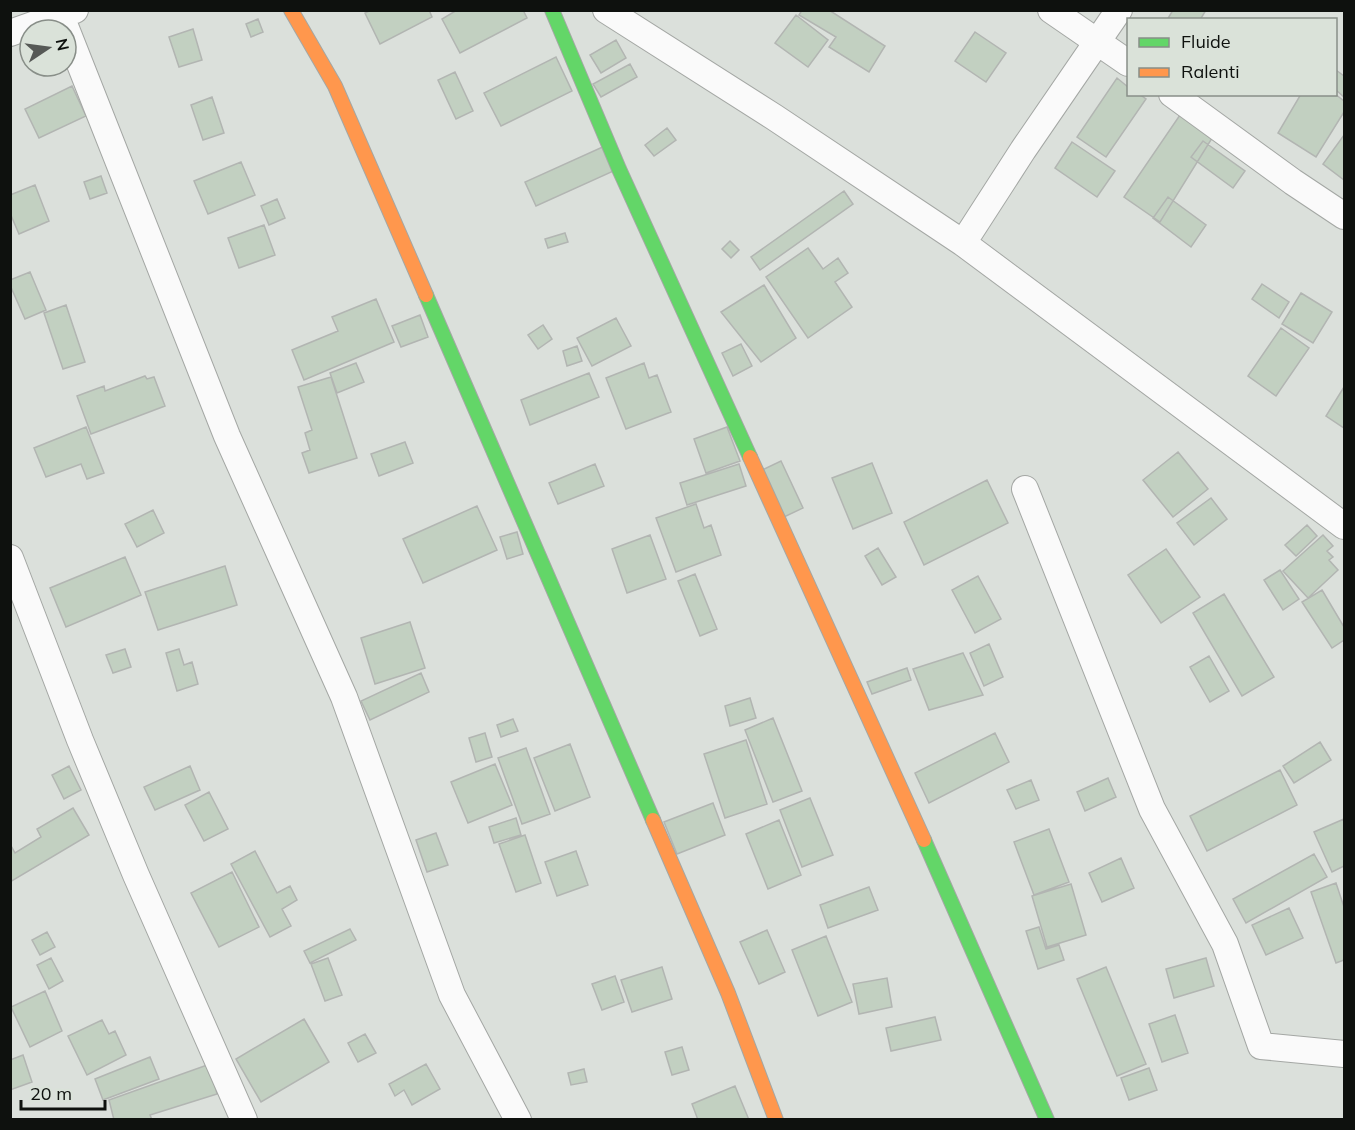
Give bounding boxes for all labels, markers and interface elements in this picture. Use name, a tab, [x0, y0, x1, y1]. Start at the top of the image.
north arrow	[18, 18, 78, 78]
legend	[1127, 18, 1337, 96]
text: Fluide	[1181, 30, 1231, 53]
text: N	[52, 36, 74, 53]
text: Ralenti	[1181, 60, 1239, 83]
scale bar	[21, 1073, 105, 1111]
text: 20 m	[30, 1082, 72, 1105]

